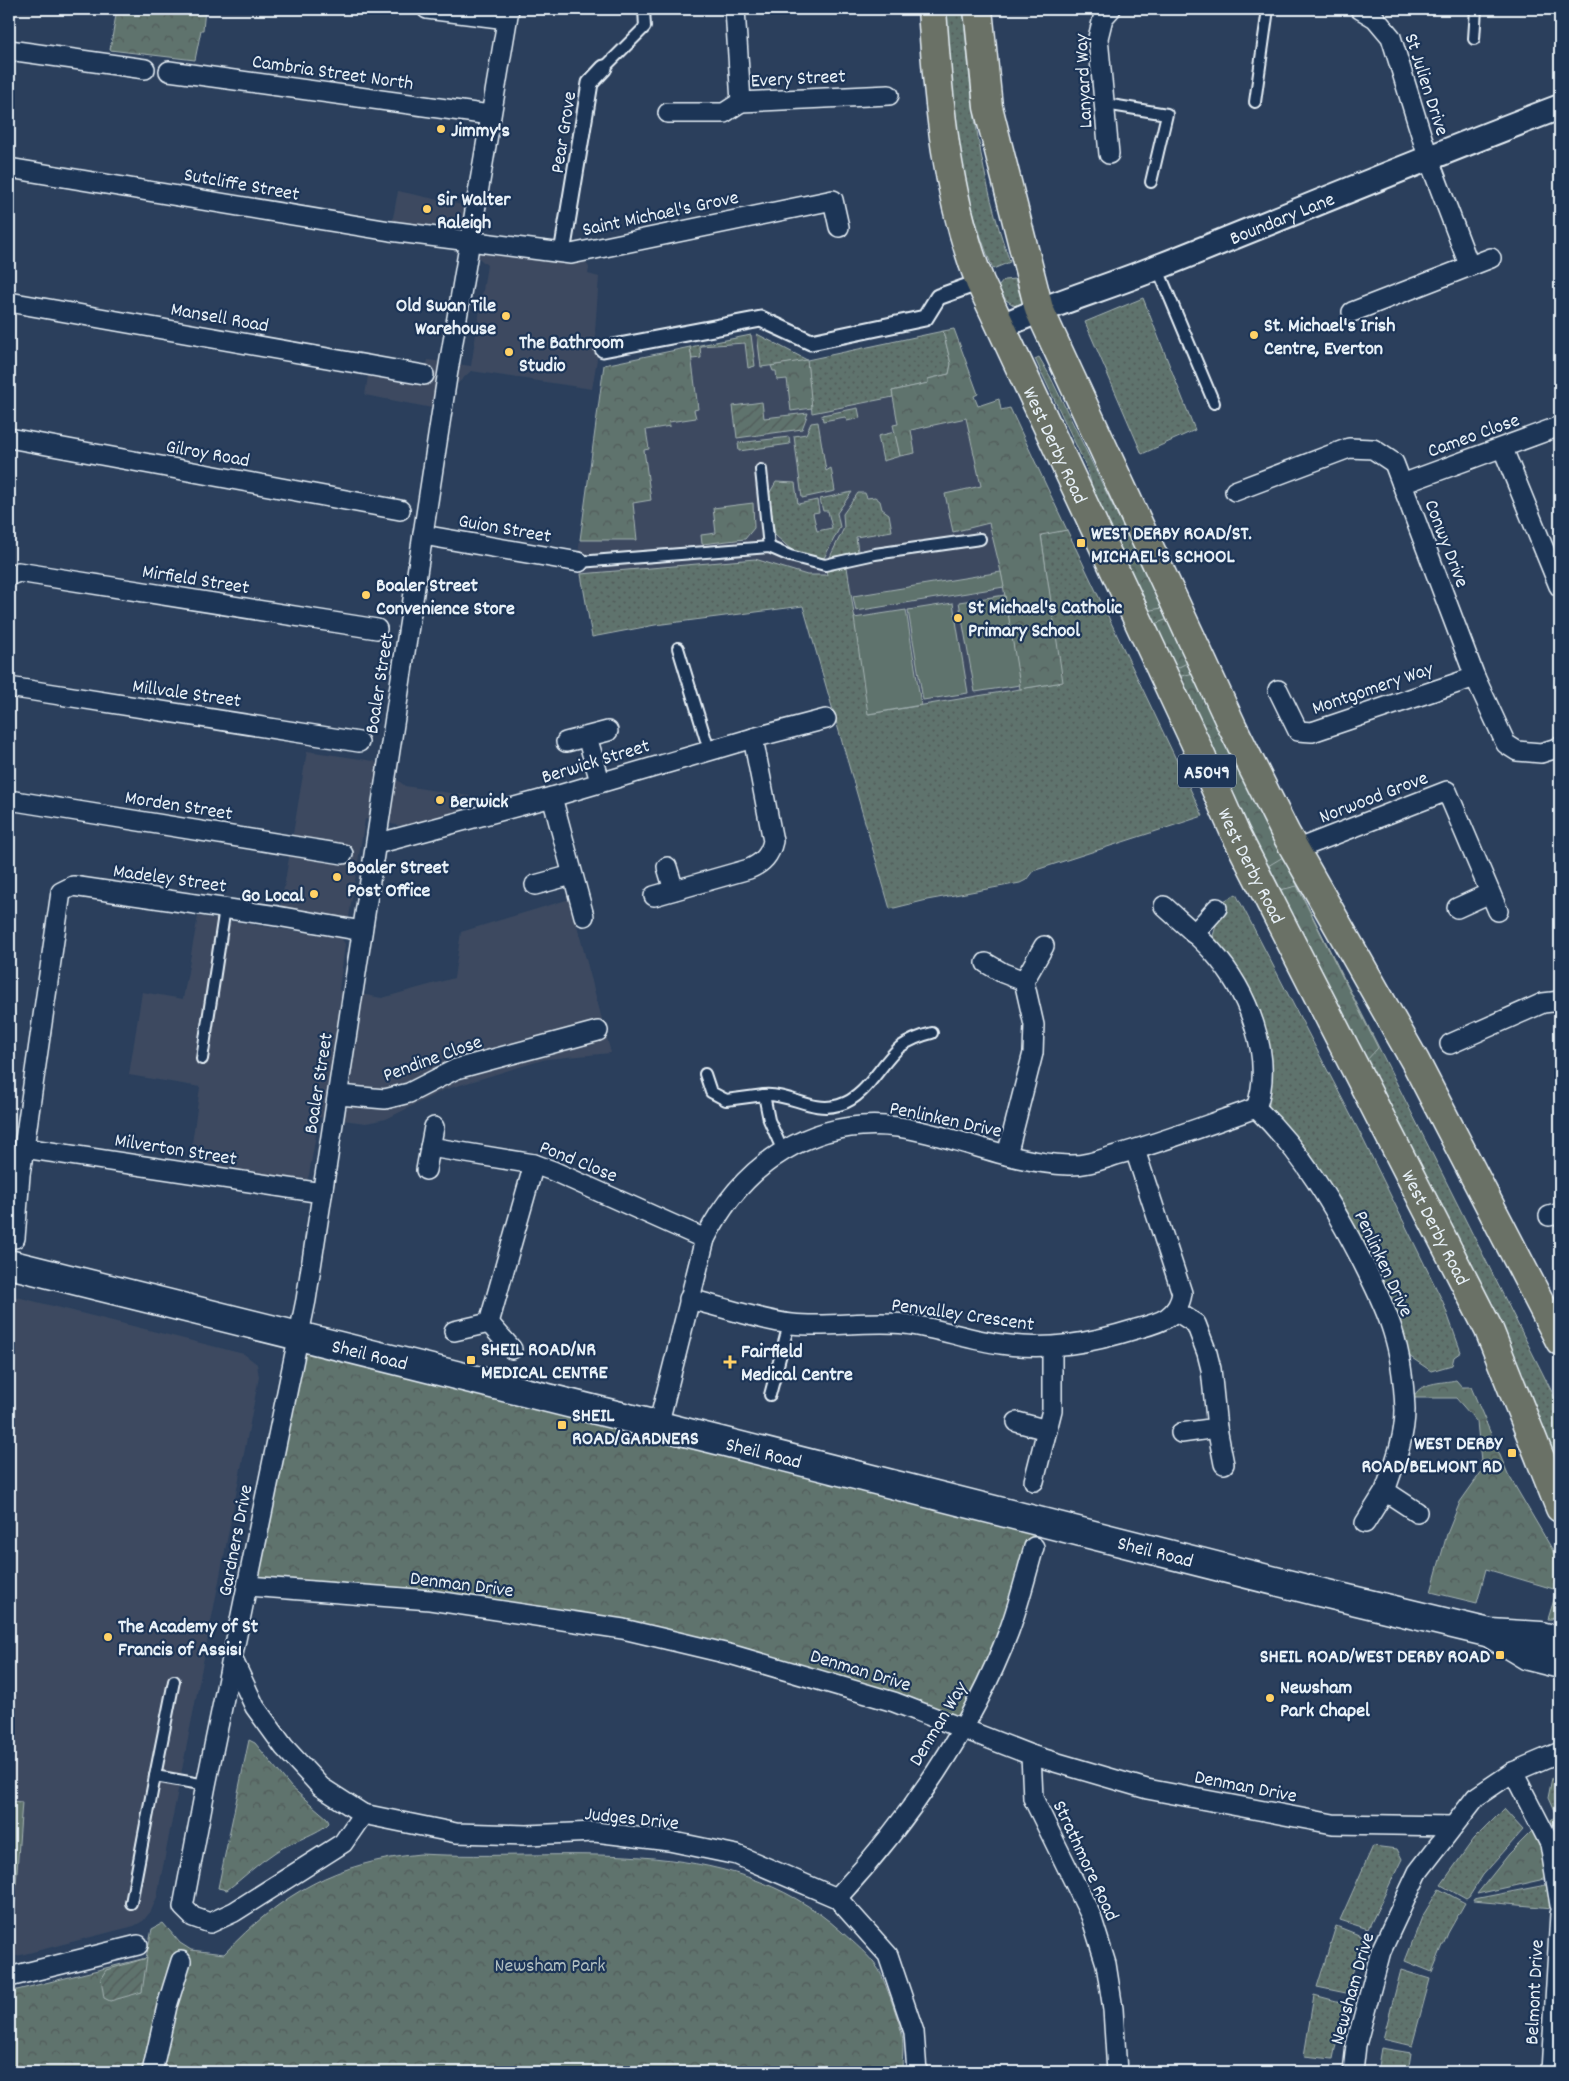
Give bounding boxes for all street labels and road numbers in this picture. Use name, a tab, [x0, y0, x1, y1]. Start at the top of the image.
street label: St Julien Drive	[1395, 30, 1455, 140]
street label: Lanyard Way	[1068, 32, 1101, 129]
street label: Cambria Street North	[250, 49, 415, 99]
street label: Every Street	[750, 64, 846, 96]
street label: Pear Grove	[545, 89, 585, 176]
street label: Sutcliffe Street	[182, 162, 301, 210]
street label: Saint Michael's Grove	[580, 185, 742, 245]
street label: Boundary Lane	[1226, 186, 1340, 254]
street label: Mansell Road	[168, 297, 271, 341]
street label: West Derby Road	[1014, 383, 1093, 509]
street label: Cameo Close	[1424, 407, 1524, 466]
street label: Gilroy Road	[163, 434, 252, 476]
street label: Conwy Drive	[1416, 496, 1475, 592]
street label: Guion Street	[456, 508, 553, 552]
street label: Mirfield Street	[140, 559, 251, 603]
street label: Boaler Street	[359, 631, 403, 736]
street label: Montgomery Way	[1309, 656, 1438, 724]
street label: Millvale Street	[130, 673, 243, 716]
street label: Berwick Street	[538, 733, 653, 793]
road number: A5049	[1178, 754, 1236, 788]
street label: Norwood Grove	[1316, 765, 1433, 832]
street label: Morden Street	[123, 785, 234, 829]
street label: West Derby Road	[1209, 804, 1290, 929]
street label: Madeley Street	[111, 858, 228, 902]
street label: Pendine Close	[380, 1029, 487, 1091]
street label: Boaler Street	[298, 1031, 342, 1136]
street label: Penlinken Drive	[887, 1095, 1004, 1147]
street label: Milverton Street	[112, 1127, 239, 1174]
street label: Pond Close	[535, 1134, 621, 1191]
street label: West Derby Road	[1393, 1166, 1475, 1291]
street label: Penlinken Drive	[1345, 1207, 1419, 1322]
street label: Penvalley Crescent	[889, 1292, 1036, 1340]
street label: Sheil Road	[328, 1334, 410, 1380]
street label: Sheil Road	[722, 1432, 804, 1478]
street label: Gardners Drive	[212, 1482, 262, 1599]
street label: Sheil Road	[1114, 1531, 1196, 1577]
street label: Denman Drive	[408, 1566, 515, 1606]
street label: Denman Drive	[806, 1643, 914, 1700]
street label: Denman Way	[903, 1676, 976, 1772]
street label: Denman Drive	[1192, 1764, 1299, 1812]
street label: Strathmore Road	[1044, 1796, 1125, 1926]
street label: Judges Drive	[583, 1801, 680, 1839]
street label: Newsham Drive	[1325, 1929, 1383, 2048]
street label: Belmont Drive	[1519, 1939, 1553, 2046]

